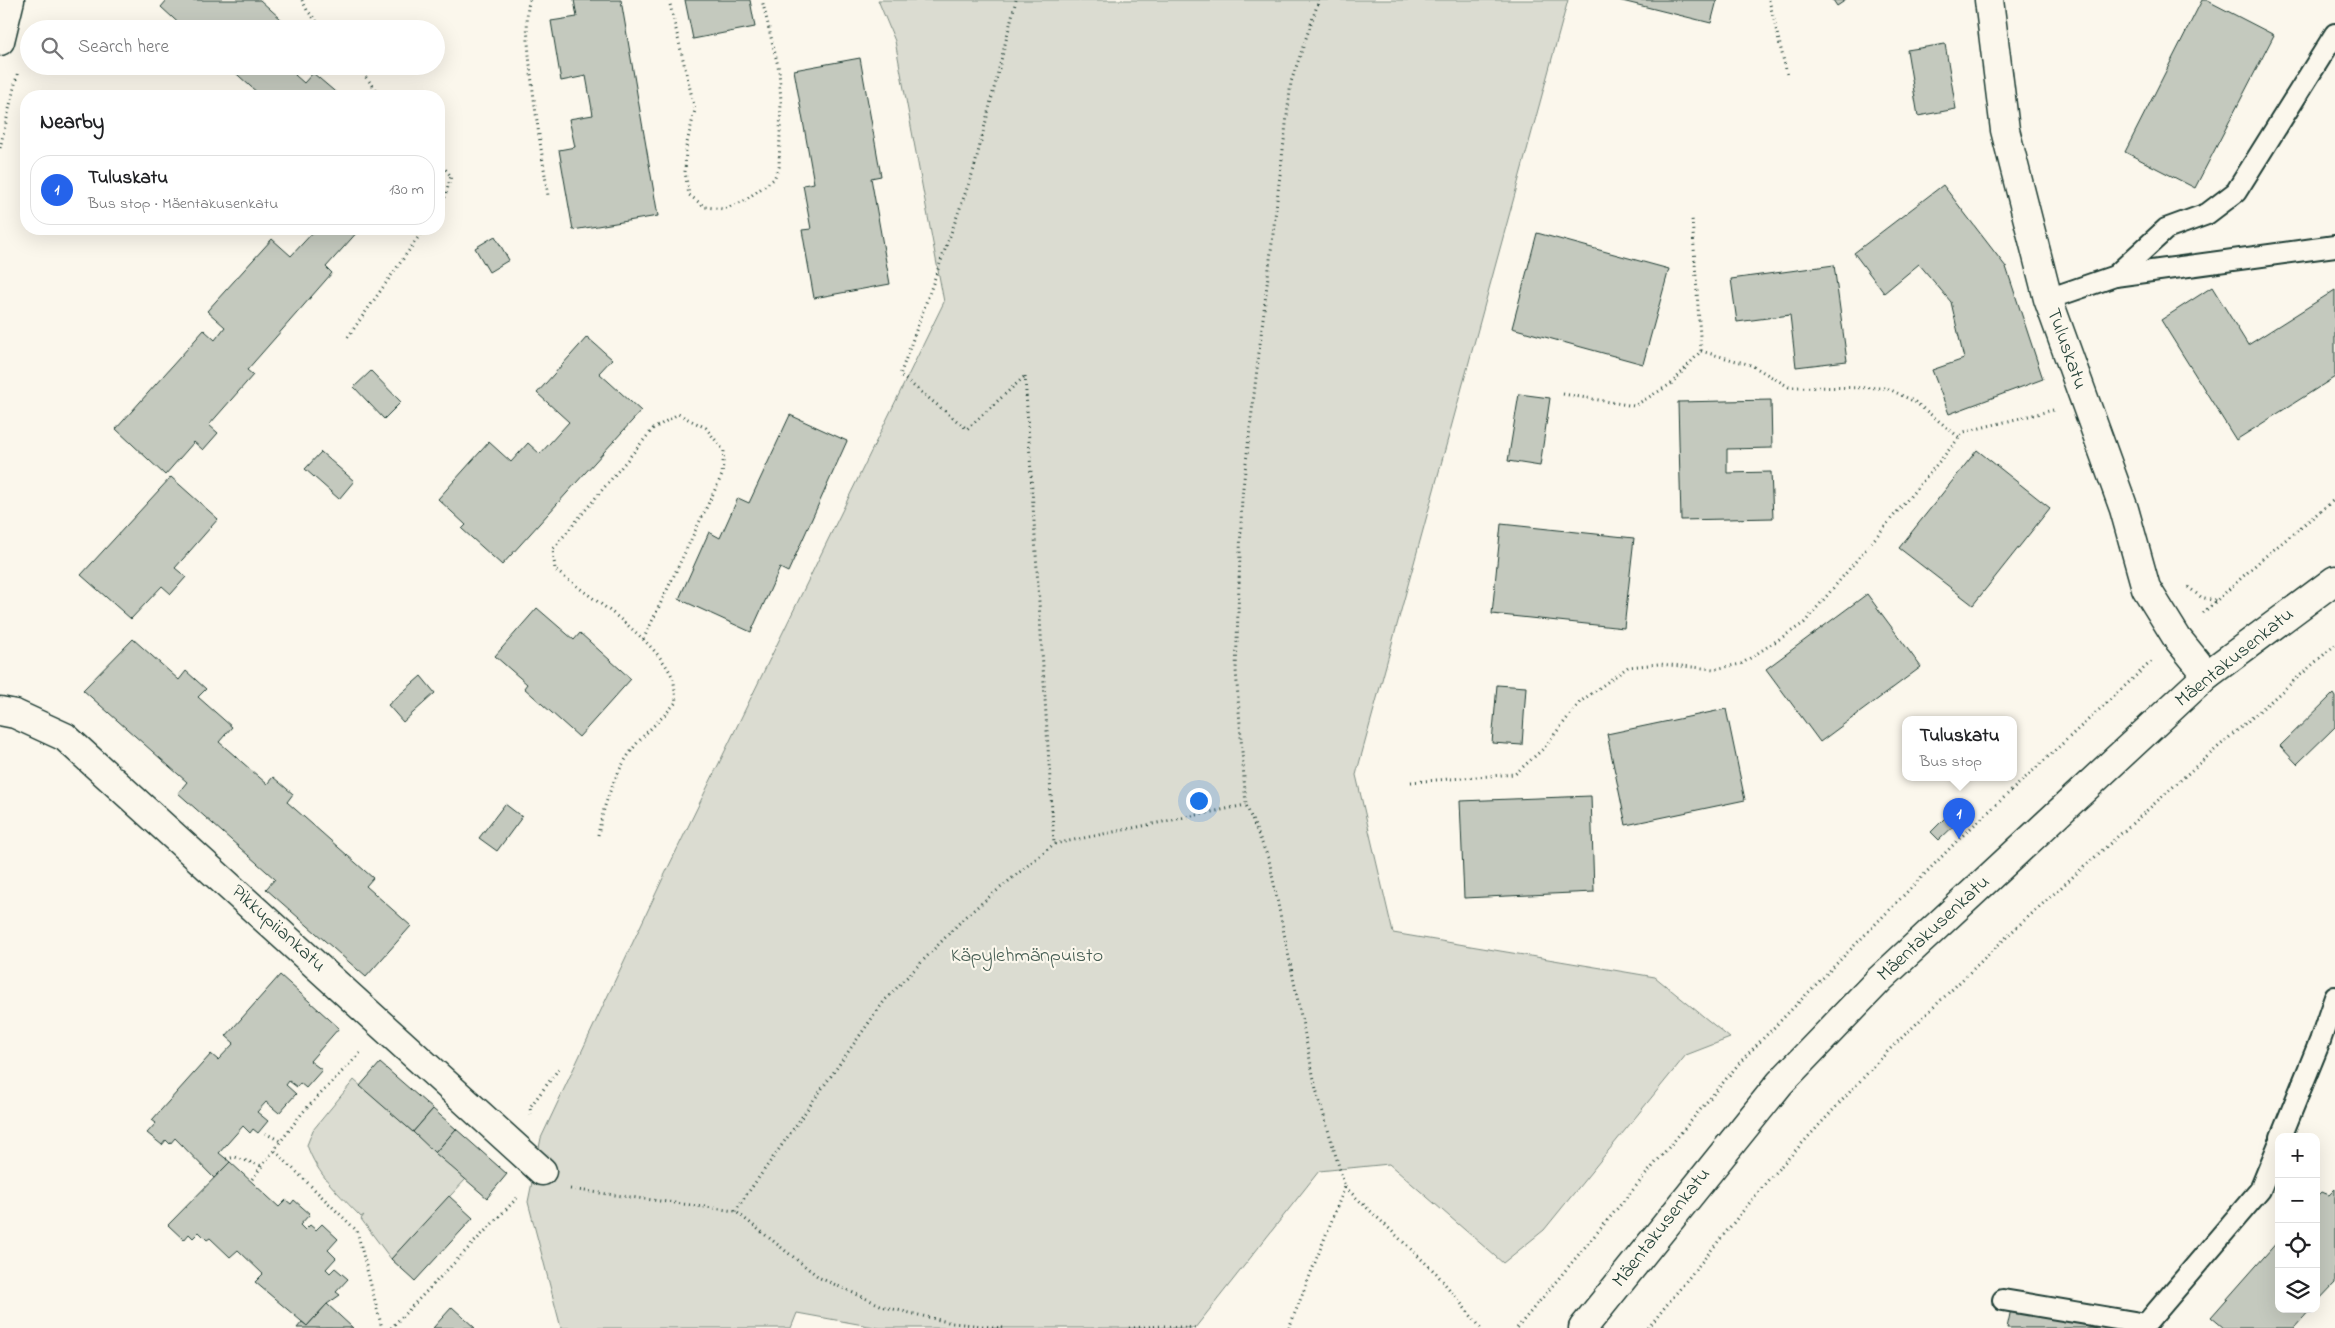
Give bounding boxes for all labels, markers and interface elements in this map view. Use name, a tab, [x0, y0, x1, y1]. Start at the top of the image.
search box	[20, 20, 445, 75]
icon: search	[38, 34, 66, 62]
text: Search here	[78, 34, 169, 61]
text: Nearby	[40, 108, 104, 138]
text: Tuluskatu	[88, 165, 168, 192]
text: 1	[54, 178, 60, 202]
text: 130 m	[389, 178, 424, 202]
text: Bus stop · Mäentakusenkatu	[88, 192, 278, 216]
street label: Tuluskatu	[2038, 304, 2094, 394]
street label: Mäentakusenkatu	[2169, 601, 2301, 715]
popup	[1902, 716, 2017, 781]
text: Tuluskatu	[1919, 723, 2000, 750]
text: Bus stop	[1919, 750, 1982, 774]
your location	[1186, 788, 1212, 814]
pin: 1	[1943, 798, 1975, 839]
street label: Mäentakusenkatu	[1871, 869, 1997, 989]
street label: Pikkupiiankatu	[224, 878, 332, 980]
park label: Käpylehmänpuisto	[951, 942, 1103, 971]
map controls	[2275, 1133, 2320, 1313]
button: +	[2275, 1133, 2320, 1178]
street label: Mäentakusenkatu	[1606, 1162, 1718, 1294]
button: −	[2275, 1178, 2320, 1223]
button: locate	[2275, 1223, 2320, 1268]
button: layers	[2275, 1268, 2320, 1313]

